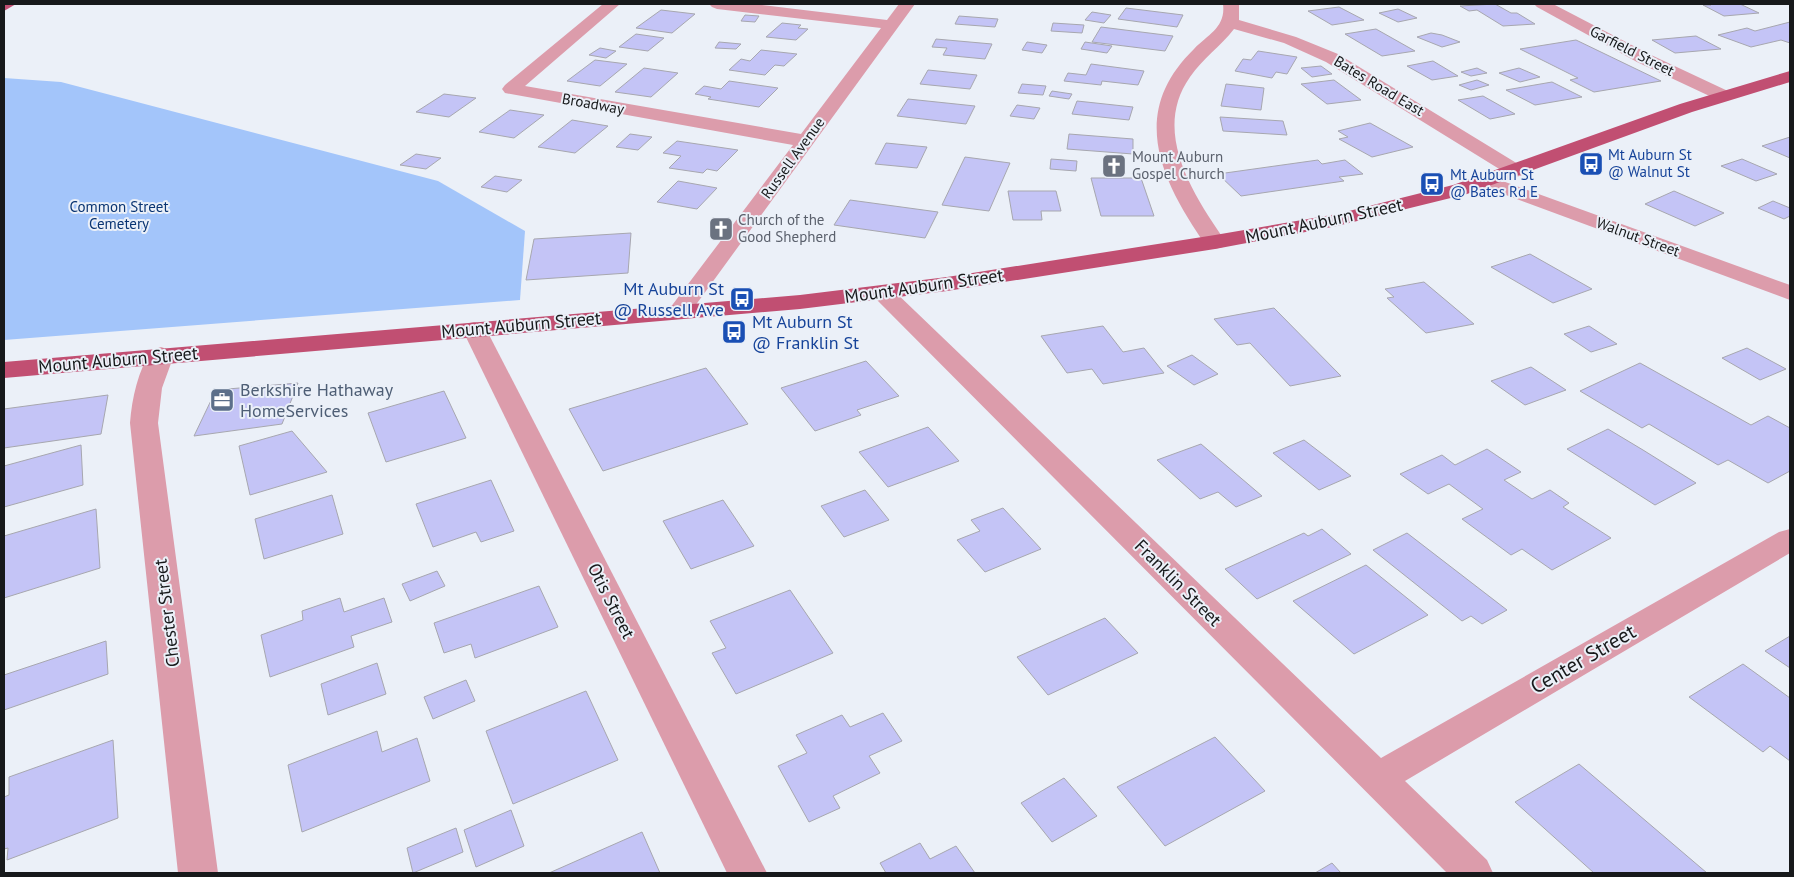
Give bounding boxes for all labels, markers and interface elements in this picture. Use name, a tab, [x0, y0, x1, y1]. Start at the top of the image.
street label: Garfield Street	[1587, 21, 1678, 80]
street label: Bates Road East	[1331, 51, 1428, 120]
street label: Broadway	[560, 89, 626, 118]
street label: Russell Avenue	[757, 113, 829, 202]
place label: Mt Auburn St @ Walnut St	[1608, 145, 1692, 181]
place label: Mount Auburn Gospel Church	[1132, 147, 1225, 183]
bus stop icon: Mt Auburn St @ Walnut St	[1578, 151, 1604, 177]
church icon: Mount Auburn Gospel Church	[1101, 153, 1127, 179]
place label: Mt Auburn St @ Bates Rd E	[1450, 165, 1538, 201]
bus stop icon: Mt Auburn St @ Bates Rd E	[1419, 171, 1445, 197]
street label: Mount Auburn Street	[1243, 193, 1405, 248]
park label: Common Street Cemetery	[69, 197, 169, 233]
place label: Church of the Good Shepherd	[738, 210, 836, 246]
street label: Walnut Street	[1594, 213, 1682, 260]
church icon: Church of the Good Shepherd	[708, 216, 734, 242]
street label: Mount Auburn Street	[843, 263, 1005, 308]
place label: Mt Auburn St @ Russell Ave	[613, 277, 724, 321]
bus stop icon: Mt Auburn St @ Russell Ave	[729, 286, 755, 312]
street label: Mount Auburn Street	[440, 306, 602, 343]
place label: Mt Auburn St @ Franklin St	[752, 310, 859, 354]
bus stop icon: Mt Auburn St @ Franklin St	[721, 319, 747, 345]
street label: Mount Auburn Street	[37, 341, 199, 378]
place label: Berkshire Hathaway HomeServices	[240, 378, 394, 422]
office icon: Berkshire Hathaway HomeServices	[209, 387, 235, 413]
street label: Franklin Street	[1130, 534, 1227, 631]
street label: Chester Street	[148, 558, 185, 668]
street label: Otis Street	[583, 559, 640, 642]
street label: Center Street	[1525, 618, 1640, 700]

